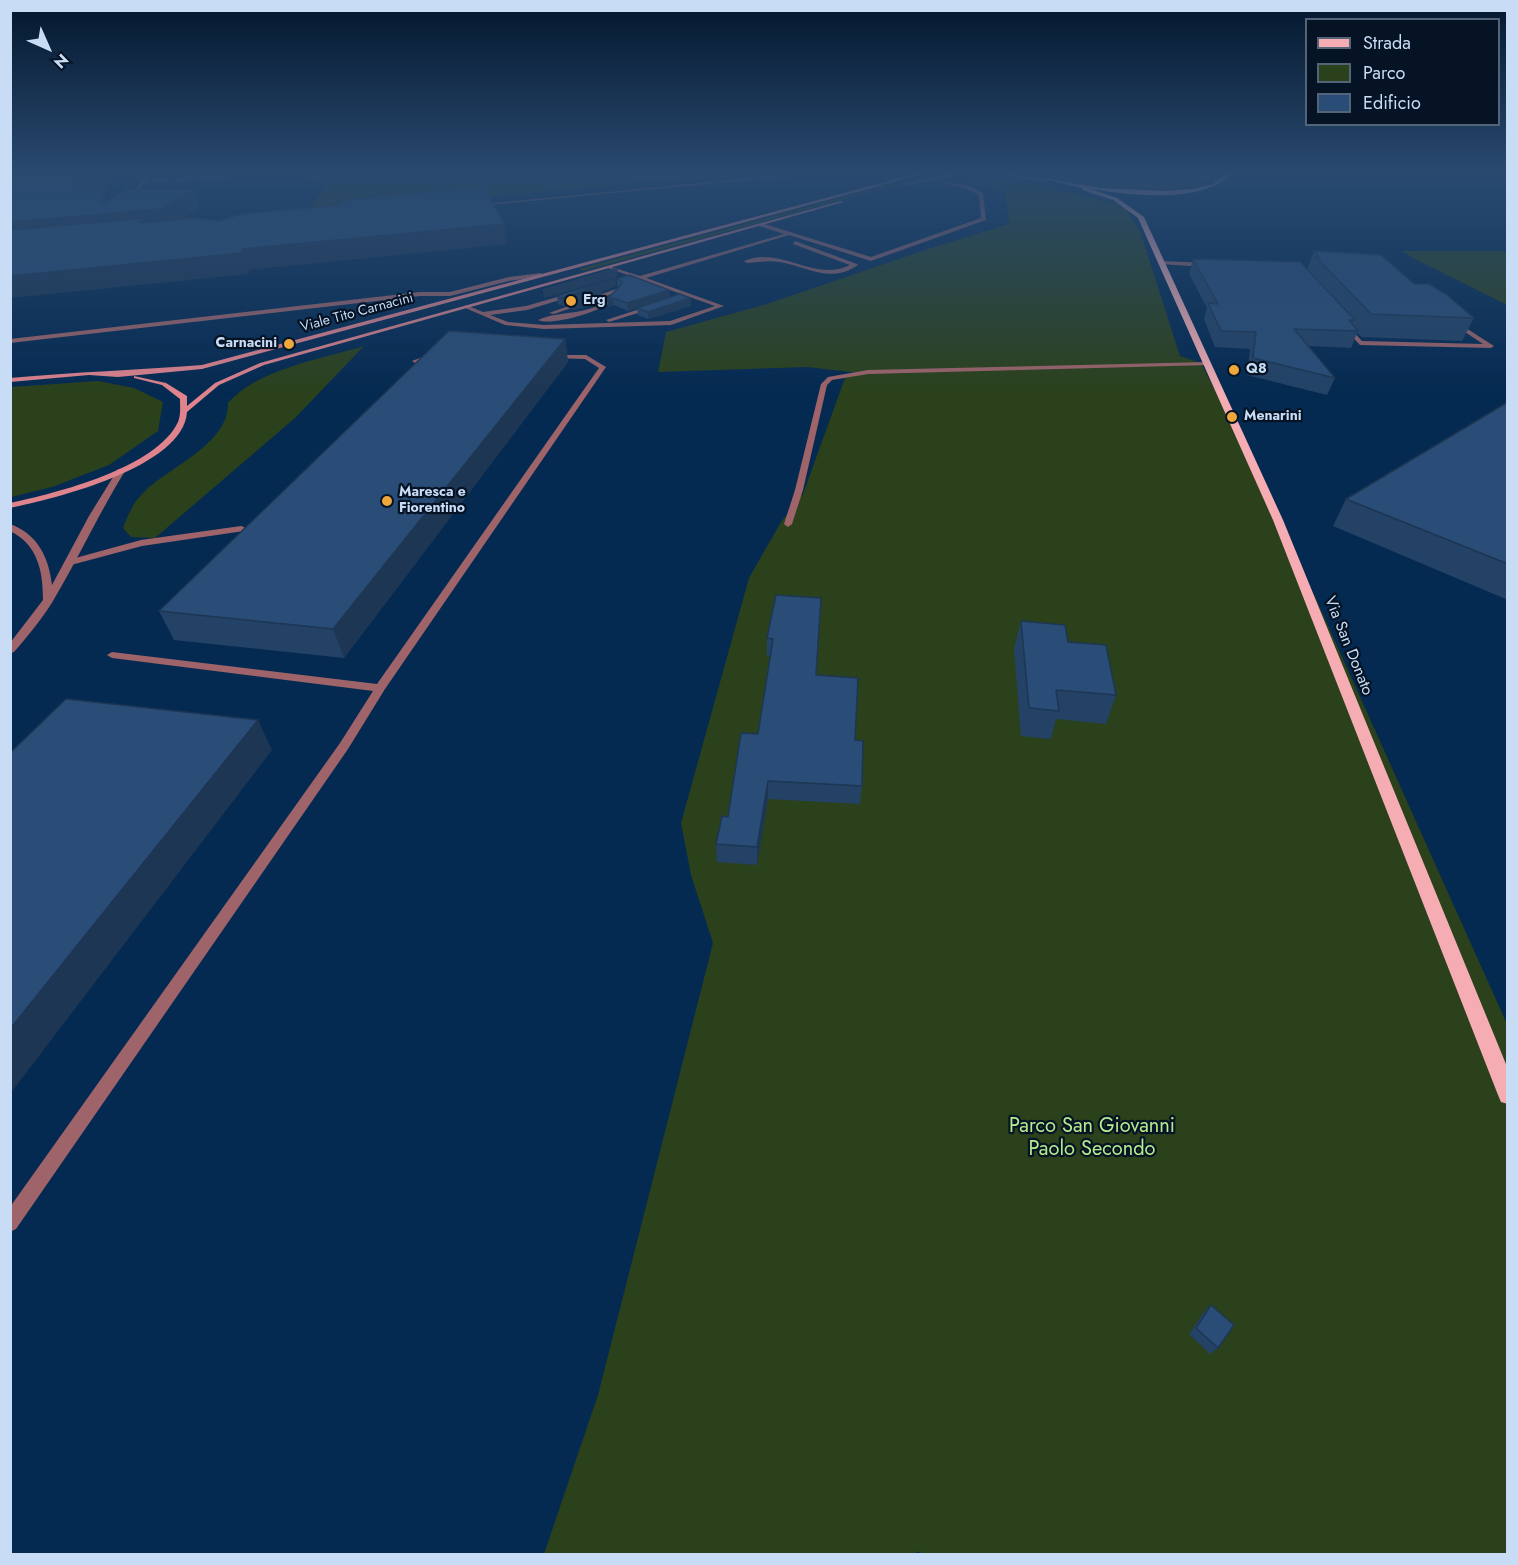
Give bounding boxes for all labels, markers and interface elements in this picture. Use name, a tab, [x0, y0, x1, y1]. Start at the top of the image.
north arrow	[18, 18, 78, 78]
legend	[1305, 18, 1500, 126]
text: Strada	[1363, 30, 1411, 56]
text: N	[48, 48, 74, 74]
text: Parco	[1363, 60, 1405, 86]
text: Edificio	[1363, 90, 1421, 116]
street label: Viale Tito Carnacini	[299, 290, 415, 336]
place label: Erg	[583, 293, 606, 309]
marker: Erg	[564, 294, 578, 308]
place label: Carnacini	[216, 336, 277, 352]
marker: Carnacini	[282, 337, 296, 351]
place label: Q8	[1246, 362, 1267, 378]
marker: Q8	[1227, 363, 1241, 377]
place label: Menarini	[1244, 409, 1302, 425]
marker: Menarini	[1225, 410, 1239, 424]
place label: Maresca e Fiorentino	[399, 485, 466, 518]
marker: Maresca e Fiorentino	[380, 494, 394, 508]
street label: Via San Donato	[1319, 594, 1377, 698]
park label: Parco San Giovanni Paolo Secondo	[1009, 1115, 1175, 1162]

